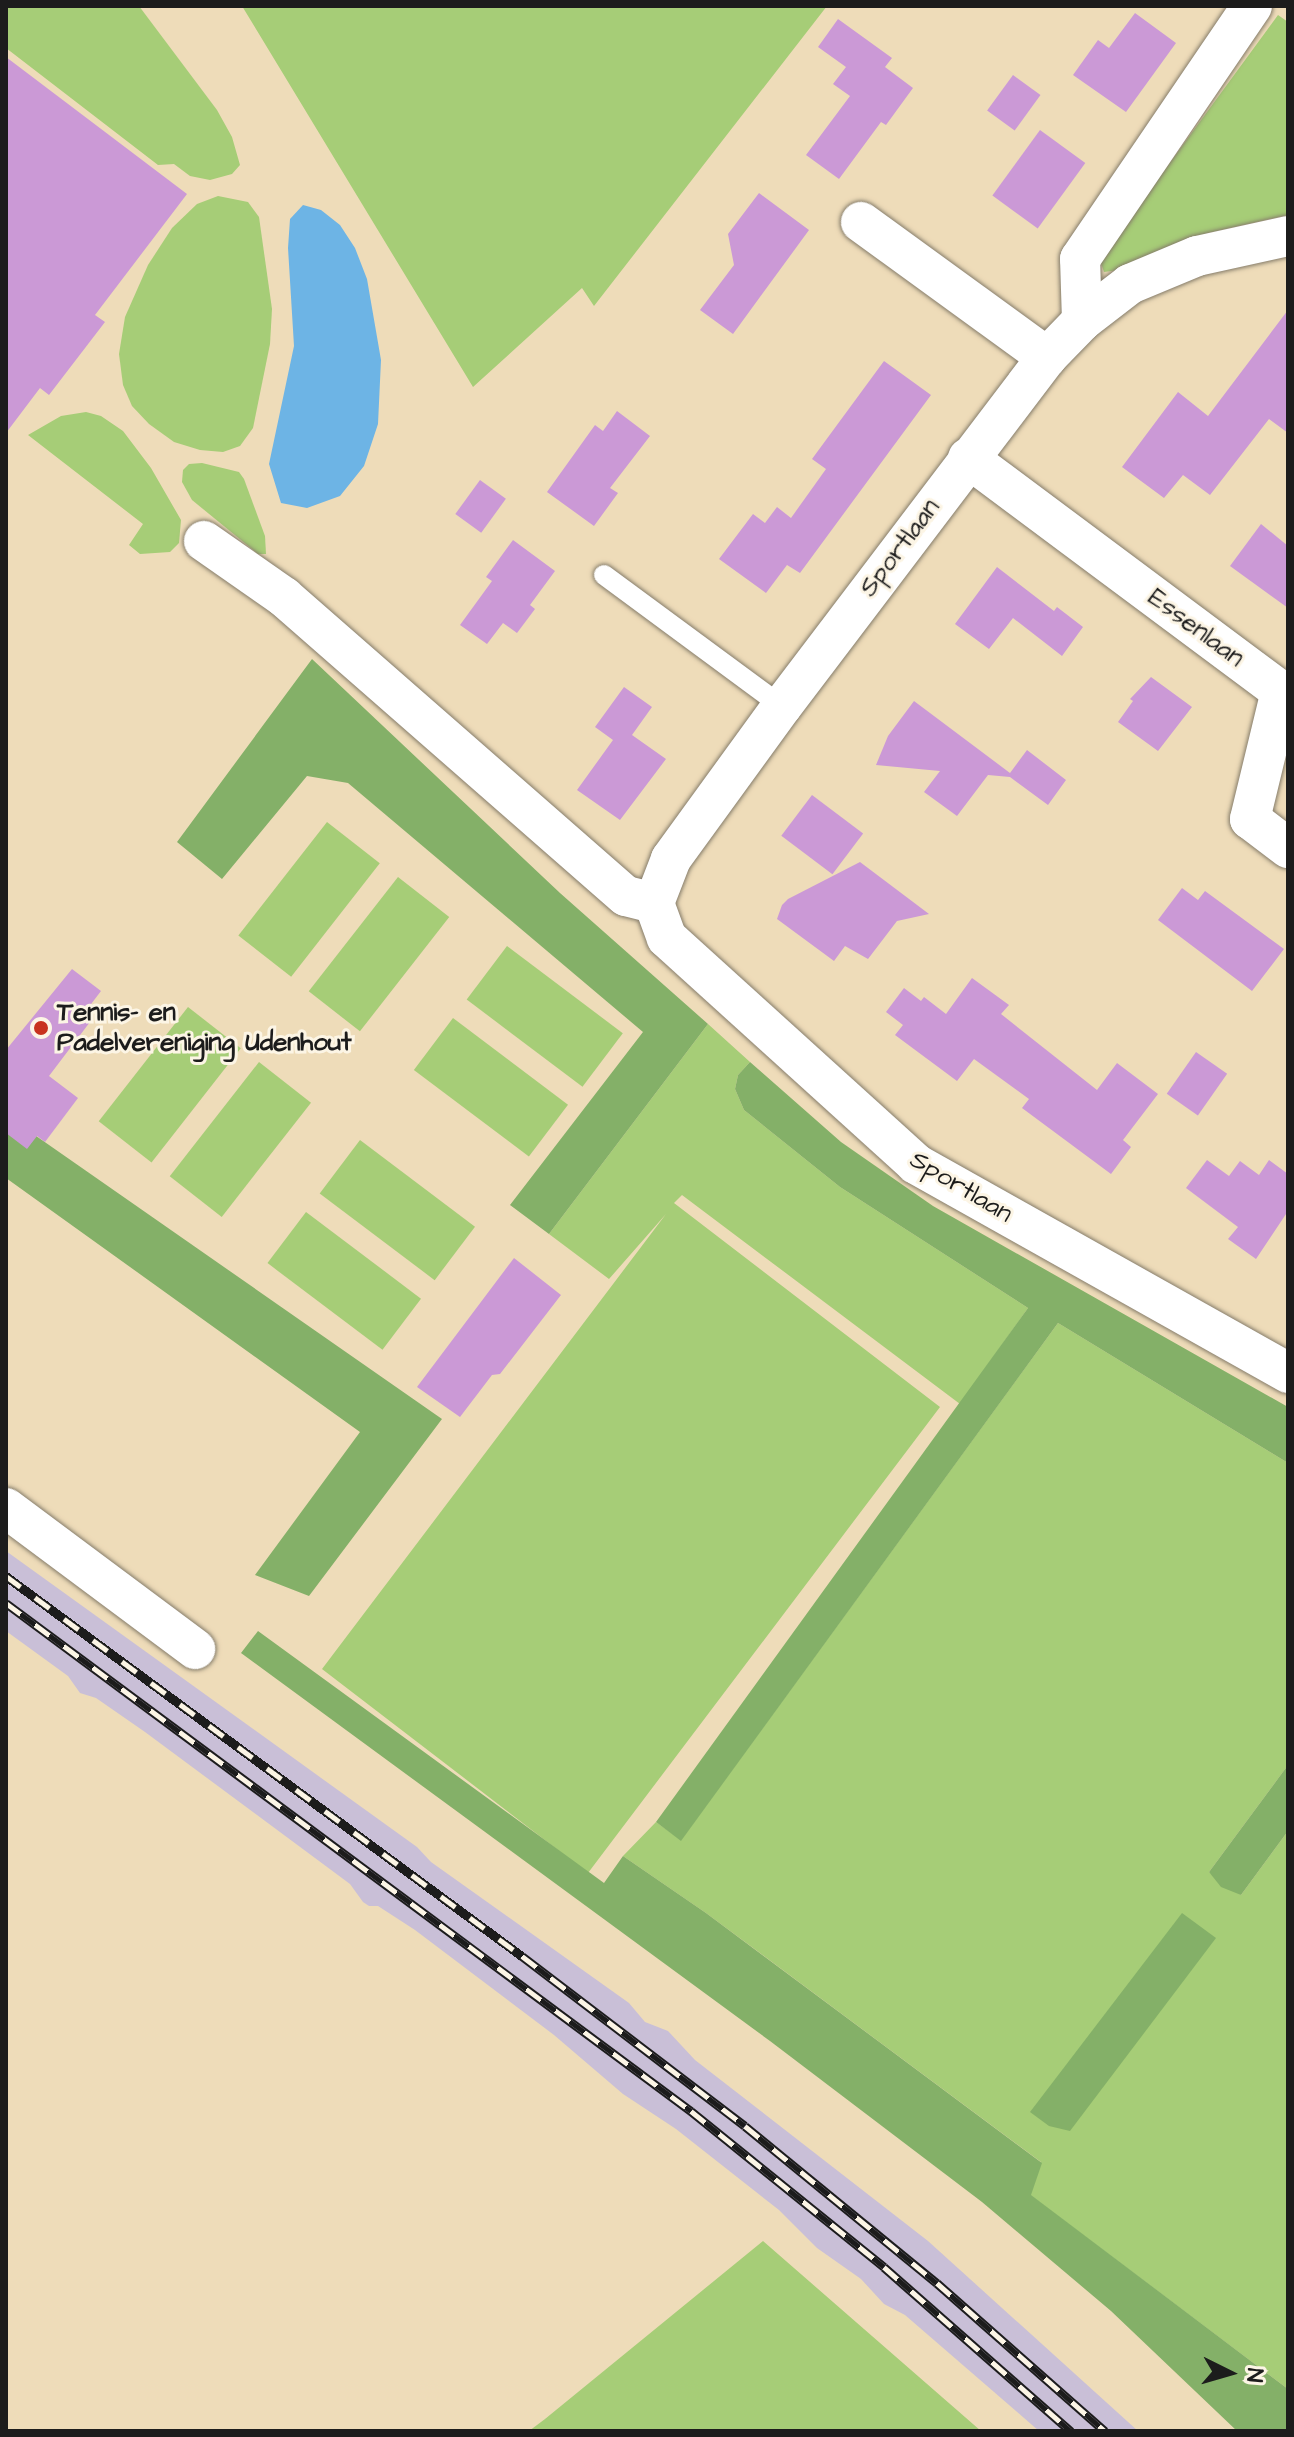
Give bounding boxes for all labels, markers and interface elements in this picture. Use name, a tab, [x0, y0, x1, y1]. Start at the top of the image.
street label: Sportlaan	[853, 493, 947, 603]
street label: Essenlaan	[1142, 582, 1250, 674]
place label: Tennis- en Padelvereniging Udenhout	[57, 997, 352, 1058]
marker: Tennis- en Padelvereniging Udenhout	[32, 1019, 50, 1037]
street label: Sportlaan	[904, 1144, 1018, 1230]
north arrow	[1190, 2333, 1270, 2413]
text: N	[1238, 2367, 1270, 2383]

